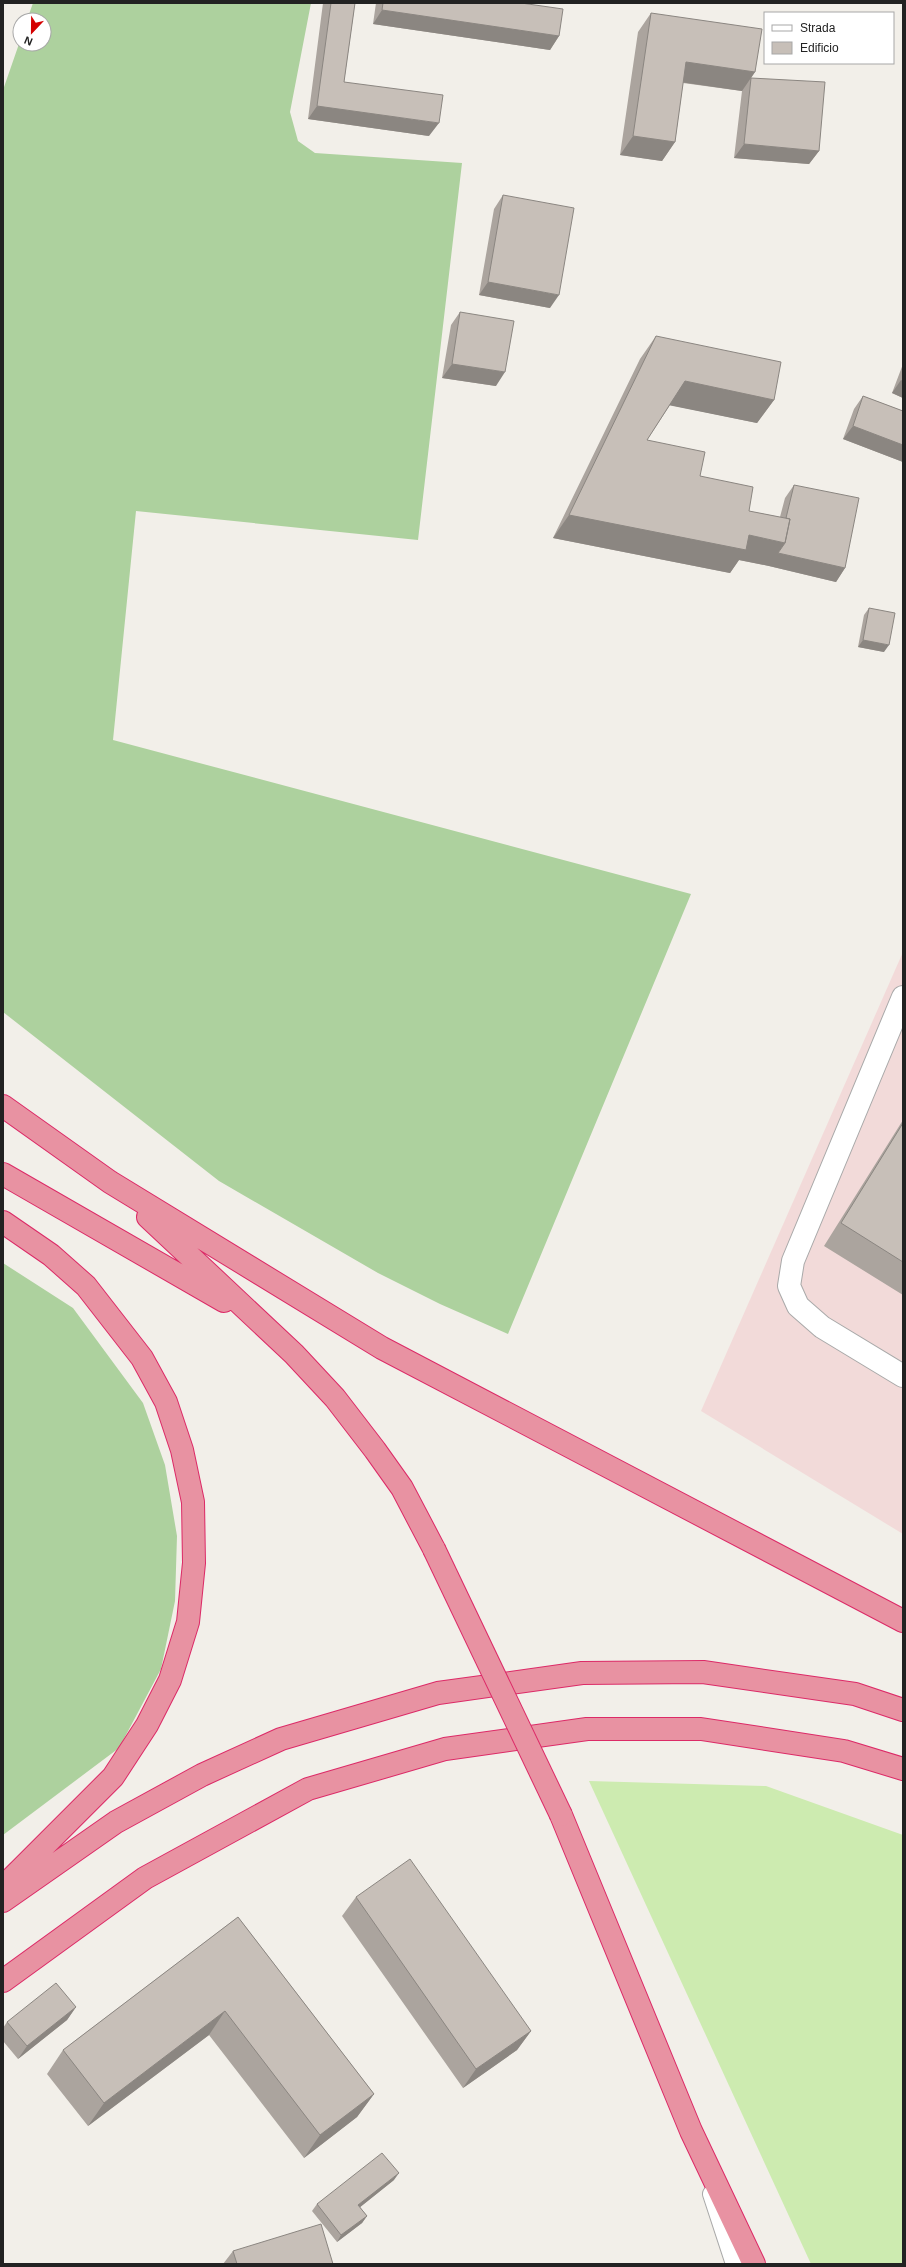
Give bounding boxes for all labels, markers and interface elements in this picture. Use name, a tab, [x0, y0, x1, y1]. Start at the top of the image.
north arrow	[12, 12, 52, 52]
legend	[764, 12, 894, 64]
text: Strada	[800, 21, 836, 35]
text: N	[22, 34, 34, 48]
text: Edificio	[800, 41, 839, 55]

